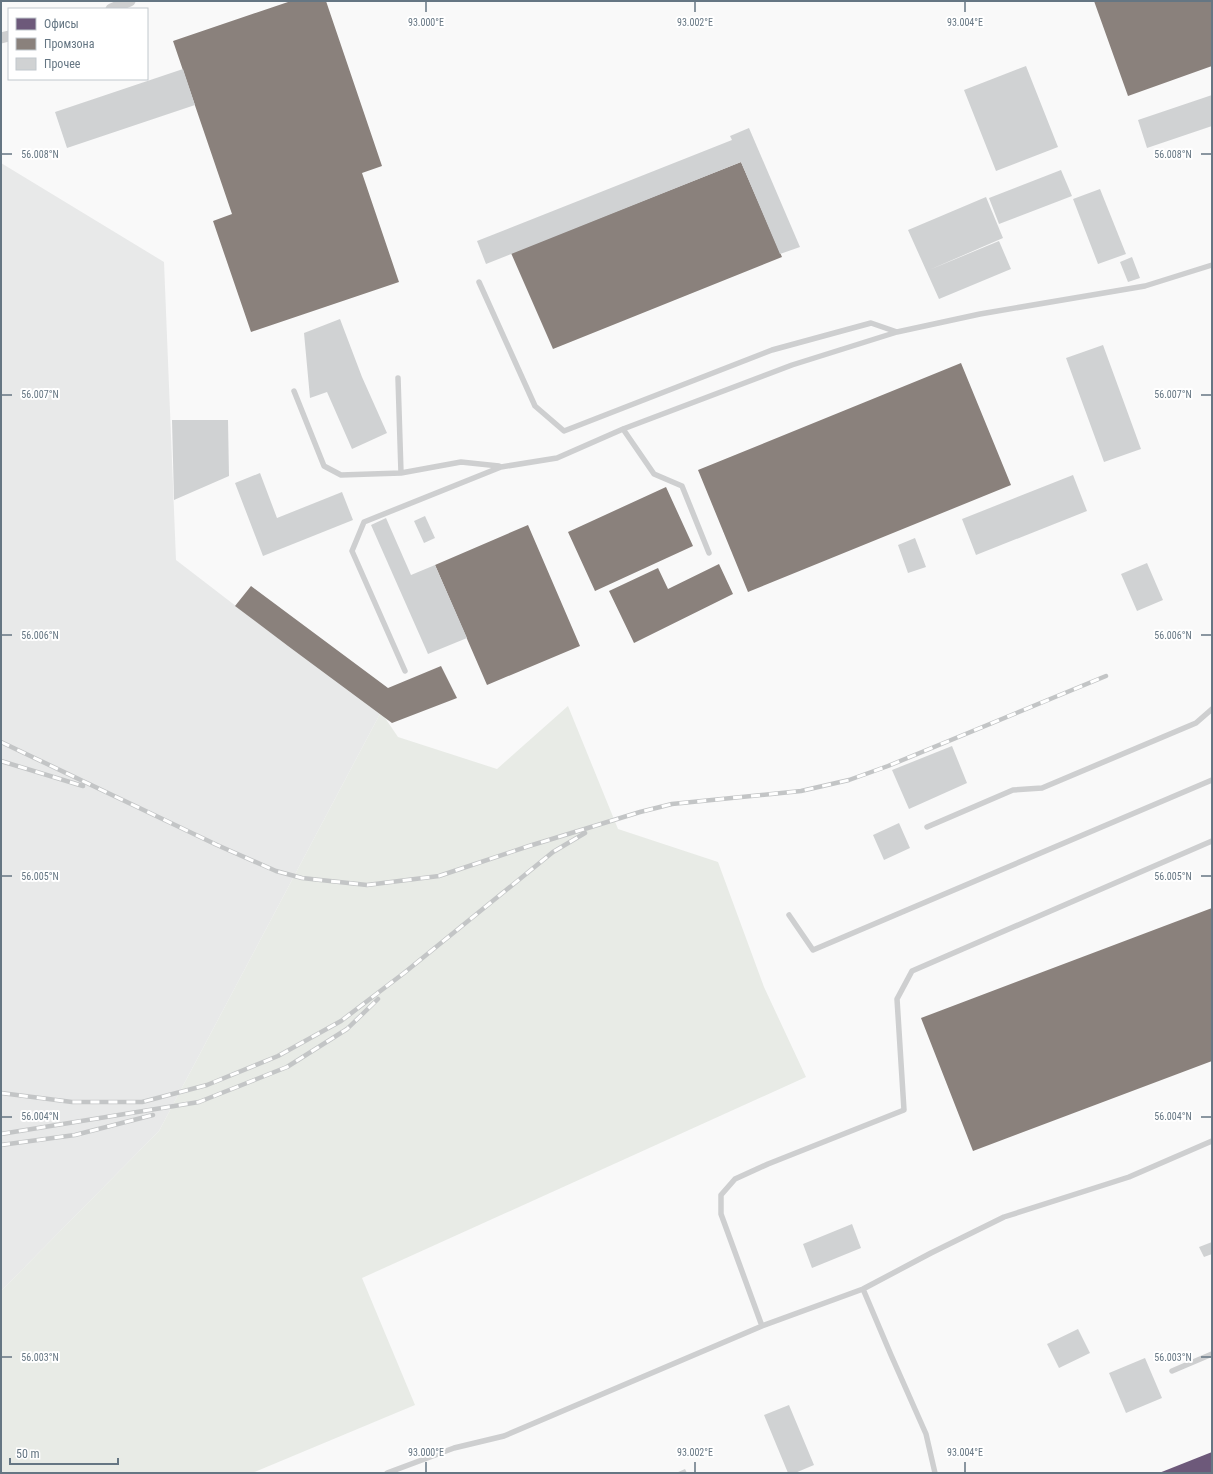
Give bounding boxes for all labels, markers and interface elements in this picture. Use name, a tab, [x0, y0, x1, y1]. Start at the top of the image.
legend	[8, 8, 148, 80]
text: Офисы	[44, 17, 79, 31]
text: 93.000°E	[408, 17, 444, 28]
text: 93.002°E	[677, 17, 713, 28]
text: 93.004°E	[947, 17, 983, 28]
text: Промзона	[44, 37, 95, 51]
text: Прочее	[44, 57, 81, 71]
text: 56.008°N	[21, 149, 59, 160]
text: 56.008°N	[1154, 149, 1192, 160]
text: 56.007°N	[21, 389, 59, 400]
text: 56.007°N	[1154, 389, 1192, 400]
text: 56.006°N	[21, 630, 59, 641]
text: 56.006°N	[1154, 630, 1192, 641]
text: 56.005°N	[21, 871, 59, 882]
text: 56.005°N	[1154, 871, 1192, 882]
text: 56.004°N	[21, 1111, 59, 1122]
text: 56.004°N	[1154, 1111, 1192, 1122]
text: 56.003°N	[21, 1352, 59, 1363]
text: 56.003°N	[1154, 1352, 1192, 1363]
scale bar	[10, 1440, 118, 1466]
text: 50 m	[16, 1447, 40, 1461]
text: 93.000°E	[408, 1447, 444, 1458]
text: 93.002°E	[677, 1447, 713, 1458]
text: 93.004°E	[947, 1447, 983, 1458]

